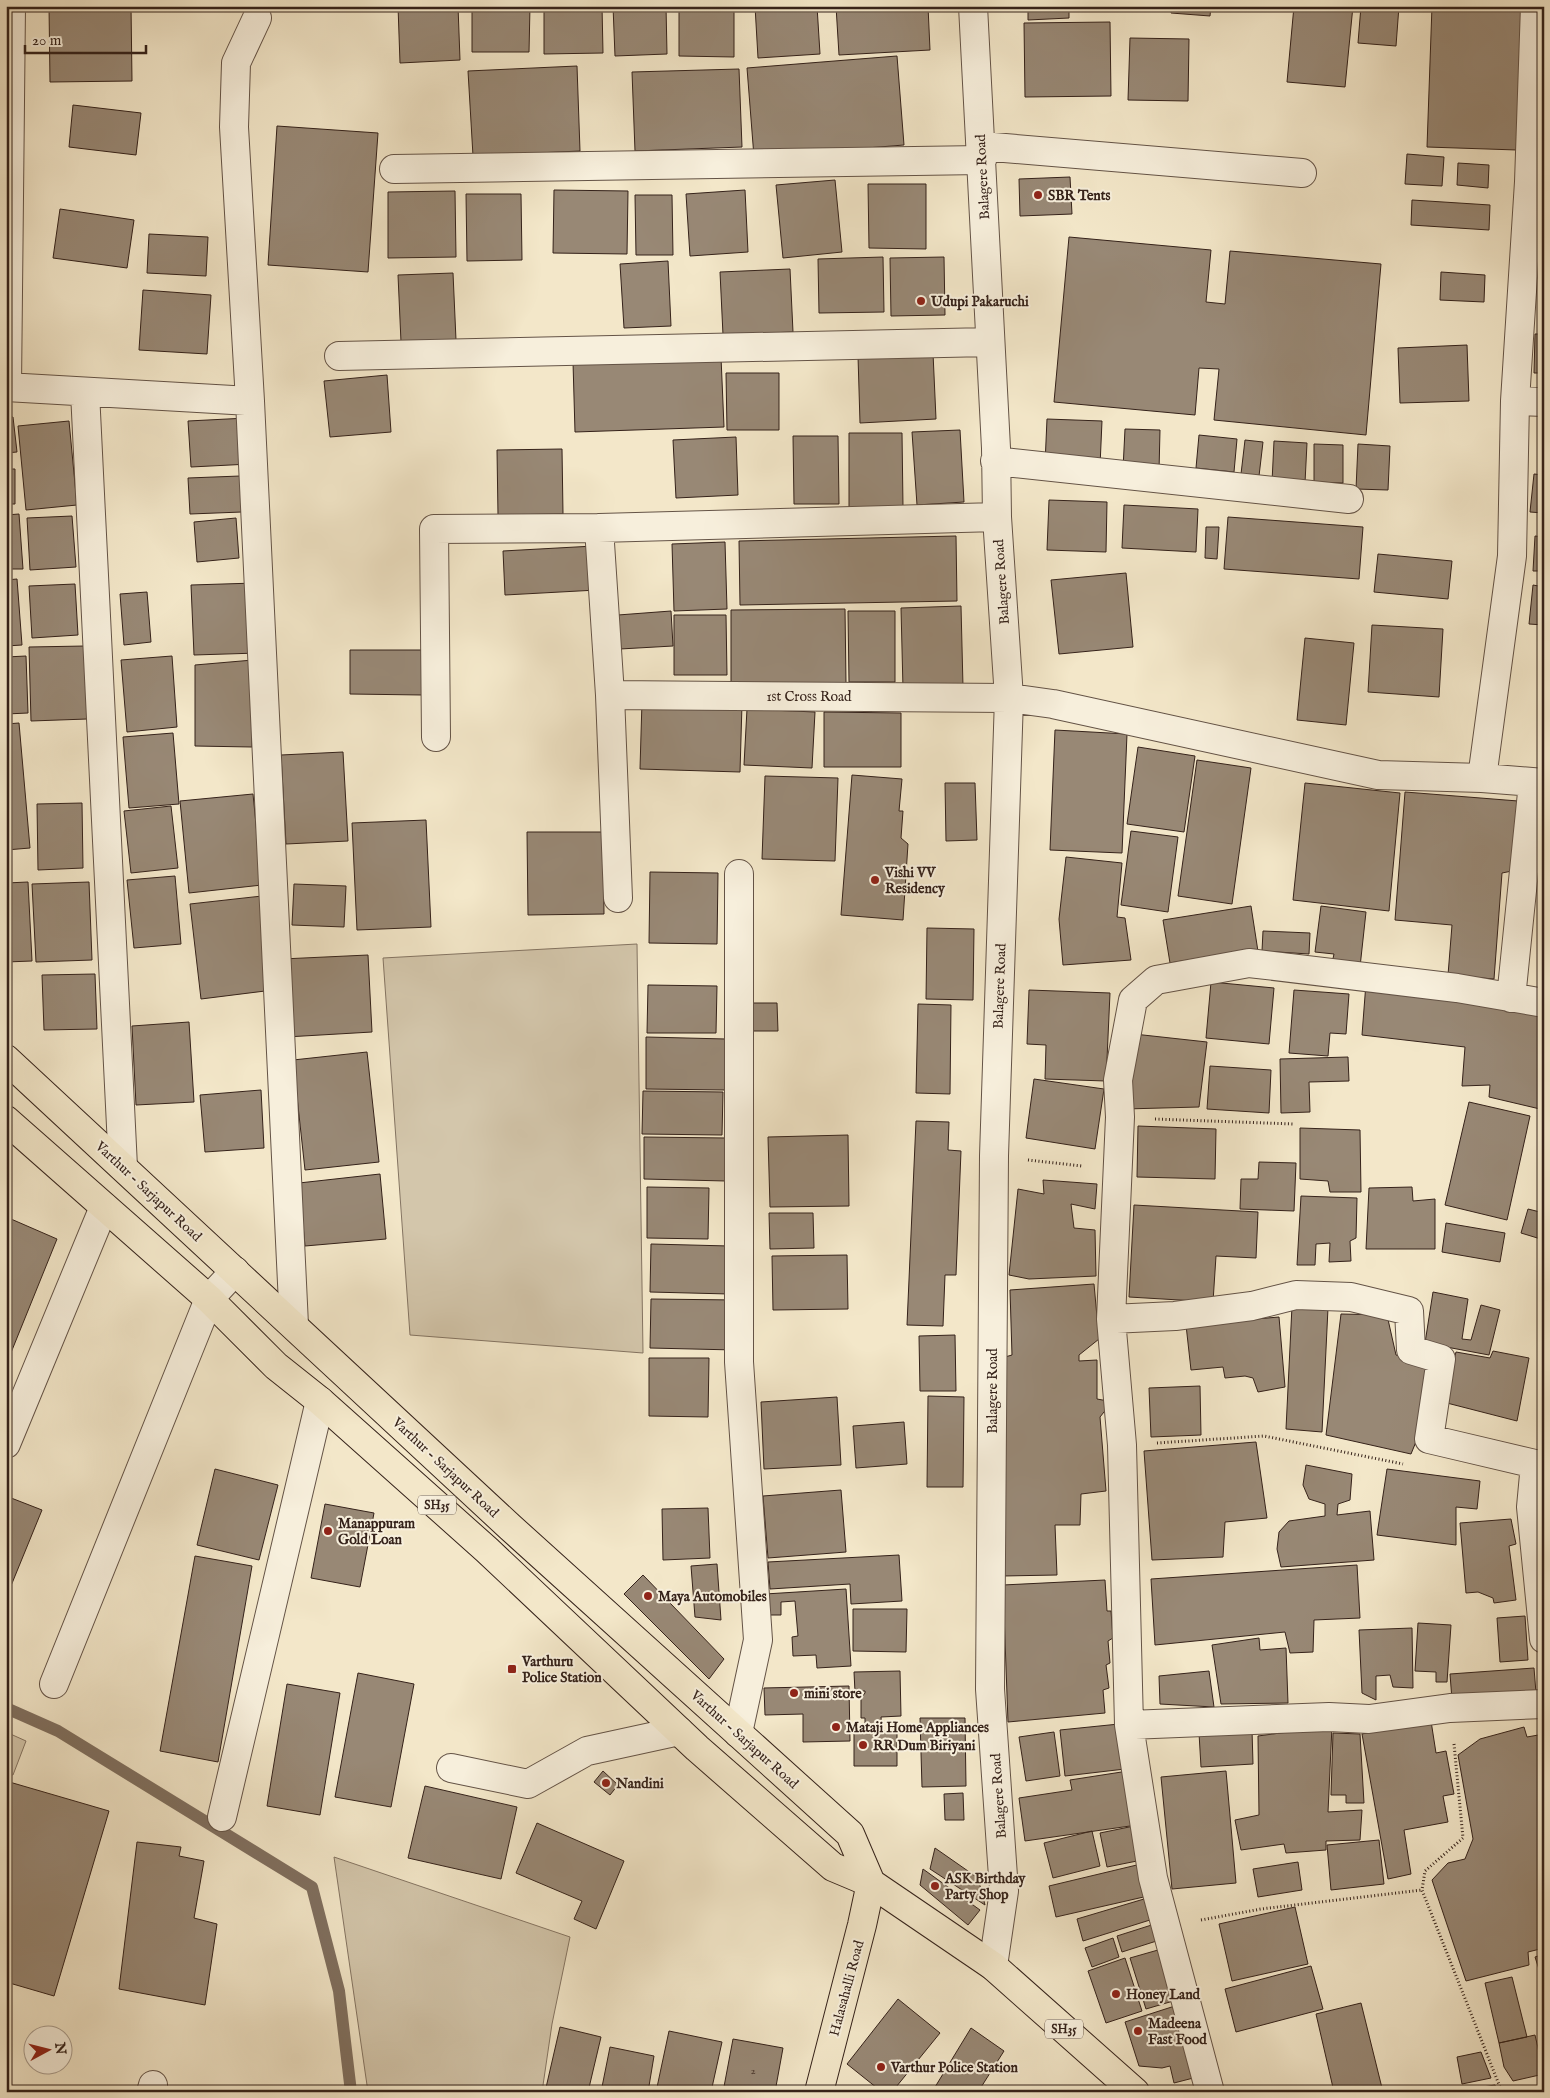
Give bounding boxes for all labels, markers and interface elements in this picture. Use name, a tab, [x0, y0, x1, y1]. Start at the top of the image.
scale bar	[25, 22, 146, 54]
text: 20 m	[32, 31, 62, 50]
street label: Balagere Road	[972, 133, 994, 220]
place label: SBR Tents	[1048, 187, 1111, 205]
marker: SBR Tents	[1032, 189, 1044, 201]
place label: Udupi Pakaruchi	[930, 293, 1029, 311]
marker: Udupi Pakaruchi	[915, 295, 927, 307]
street label: Balagere Road	[990, 538, 1014, 625]
street label: 1st Cross Road	[766, 688, 852, 706]
place label: Vishi VV Residency	[884, 864, 946, 898]
marker: Vishi VV Residency	[869, 874, 881, 886]
street label: Balagere Road	[990, 942, 1011, 1029]
street label: Varthur - Sarjapur Road	[91, 1137, 206, 1246]
street label: Balagere Road	[984, 1348, 1002, 1434]
street label: Varthur - Sarjapur Road	[388, 1413, 503, 1522]
road number: SH35	[418, 1496, 456, 1514]
place label: Manappuram Gold Loan	[338, 1515, 415, 1549]
marker: Manappuram Gold Loan	[322, 1525, 334, 1537]
place label: Maya Automobiles	[658, 1588, 767, 1606]
marker: Maya Automobiles	[642, 1590, 654, 1602]
place label: Varthuru Police Station	[521, 1653, 602, 1687]
marker: Varthuru Police Station	[506, 1663, 518, 1675]
place label: mini store	[804, 1685, 862, 1703]
street label: Varthur - Sarjapur Road	[686, 1686, 802, 1793]
marker: mini store	[788, 1687, 800, 1699]
place label: Mataji Home Appliances	[846, 1719, 989, 1737]
marker: Mataji Home Appliances	[830, 1721, 842, 1733]
place label: RR Dum Biriyani	[873, 1737, 976, 1755]
marker: RR Dum Biriyani	[857, 1739, 869, 1751]
street label: Balagere Road	[987, 1752, 1011, 1839]
place label: Nandini	[615, 1775, 664, 1793]
marker: Nandini	[600, 1777, 612, 1789]
place label: ASK Birthday Party Shop	[944, 1870, 1027, 1904]
marker: ASK Birthday Party Shop	[929, 1880, 941, 1892]
street label: Halasahalli Road	[826, 1938, 869, 2038]
place label: Honey Land	[1126, 1986, 1201, 2004]
marker: Honey Land	[1110, 1988, 1122, 2000]
place label: Madeena Fast Food	[1148, 2015, 1207, 2049]
road number: SH35	[1045, 2020, 1083, 2038]
marker: Madeena Fast Food	[1132, 2025, 1144, 2037]
north arrow	[22, 2026, 72, 2076]
text: N	[50, 2040, 70, 2056]
place label: Varthur Police Station	[890, 2059, 1018, 2077]
marker: Varthur Police Station	[875, 2061, 887, 2073]
house number: 2	[750, 2064, 756, 2078]

